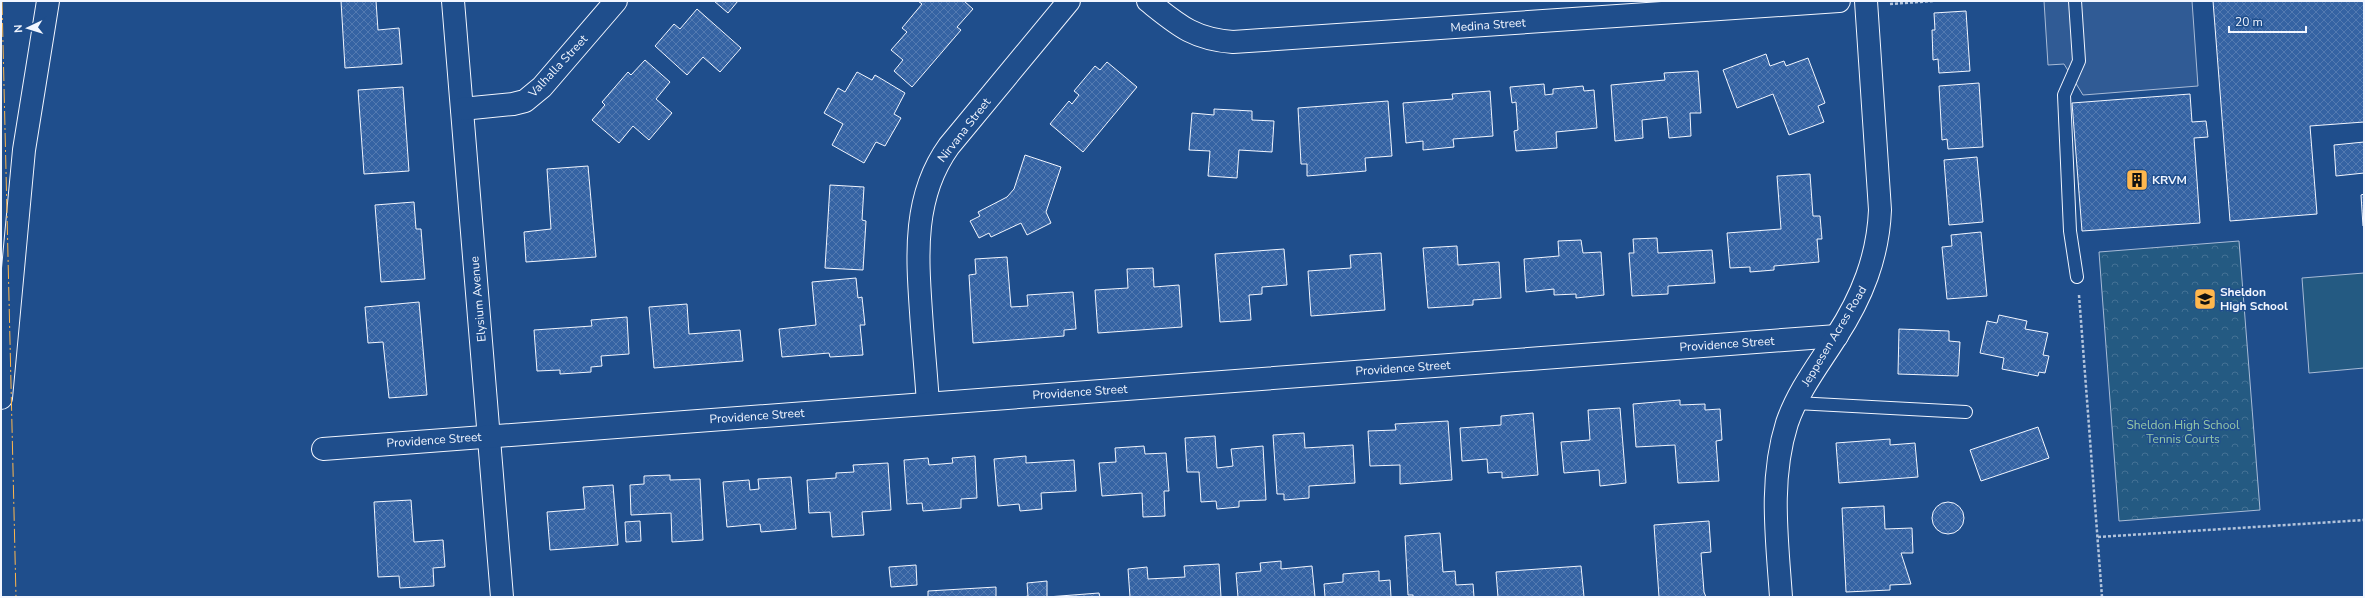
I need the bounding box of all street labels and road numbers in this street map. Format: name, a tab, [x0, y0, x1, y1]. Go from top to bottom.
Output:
street label: Medina Street	[1450, 14, 1527, 36]
street label: Valhalla Street	[524, 31, 592, 101]
street label: Nirvana Street	[934, 94, 995, 166]
street label: Elysium Avenue	[466, 255, 490, 343]
street label: Jeppesen Acres Road	[1797, 283, 1870, 390]
street label: Providence Street	[1679, 333, 1776, 355]
street label: Providence Street	[1355, 357, 1452, 379]
street label: Providence Street	[1032, 381, 1129, 403]
street label: Providence Street	[709, 405, 806, 427]
street label: Providence Street	[386, 429, 483, 451]

